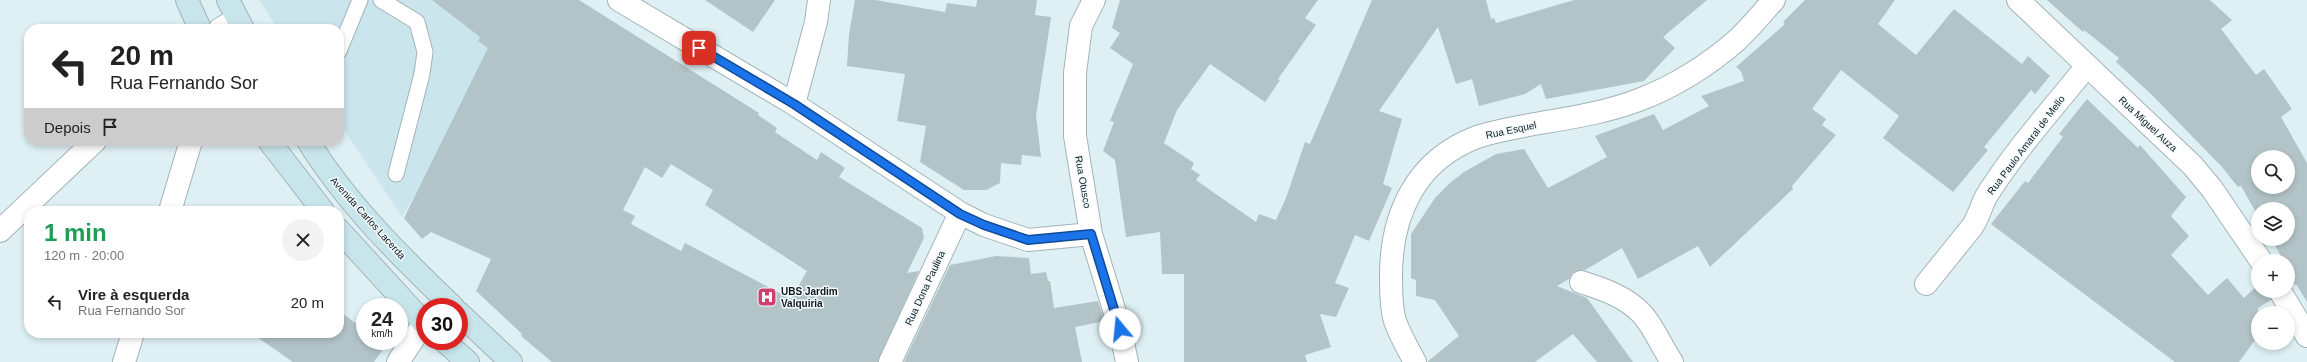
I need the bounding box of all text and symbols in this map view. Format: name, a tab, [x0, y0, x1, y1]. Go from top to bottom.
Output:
pin	[682, 31, 716, 65]
icon: arrive	[688, 37, 710, 59]
icon: left	[44, 40, 96, 92]
text: 20 m	[110, 40, 174, 71]
text: Rua Fernando Sor	[110, 73, 258, 93]
street label: Rua Paulo Amaral de Mello	[1985, 93, 2067, 197]
street label: Rua Miguel Auza	[2117, 94, 2180, 154]
icon: arrive	[99, 116, 121, 138]
text: Depois	[44, 119, 91, 136]
street label: Rua Esquel	[1485, 119, 1537, 141]
map controls	[2251, 150, 2295, 350]
button: search	[2251, 150, 2295, 194]
street label: Rua Otusco	[1073, 155, 1093, 209]
street label: Avenida Carlos Lacerda	[328, 175, 408, 262]
button: layers	[2251, 202, 2295, 246]
text: 1 min	[44, 219, 107, 246]
button: close	[282, 219, 324, 261]
text: 120 m · 20:00	[44, 248, 124, 263]
street label: Rua Dona Paulina	[903, 248, 947, 327]
button: +	[2251, 254, 2295, 298]
text: Vire à esquerda	[78, 286, 189, 303]
hospital icon: UBS Jardim Valquiria	[756, 286, 778, 308]
place label: UBS Jardim Valquiria	[781, 286, 838, 309]
icon: left	[44, 291, 66, 313]
text: 20 m	[291, 294, 324, 311]
speed limit sign: 30	[416, 298, 468, 350]
text: Rua Fernando Sor	[78, 303, 185, 318]
button: −	[2251, 306, 2295, 350]
text: 24	[371, 308, 393, 330]
position arrow	[1099, 308, 1141, 350]
text: km/h	[371, 328, 393, 339]

